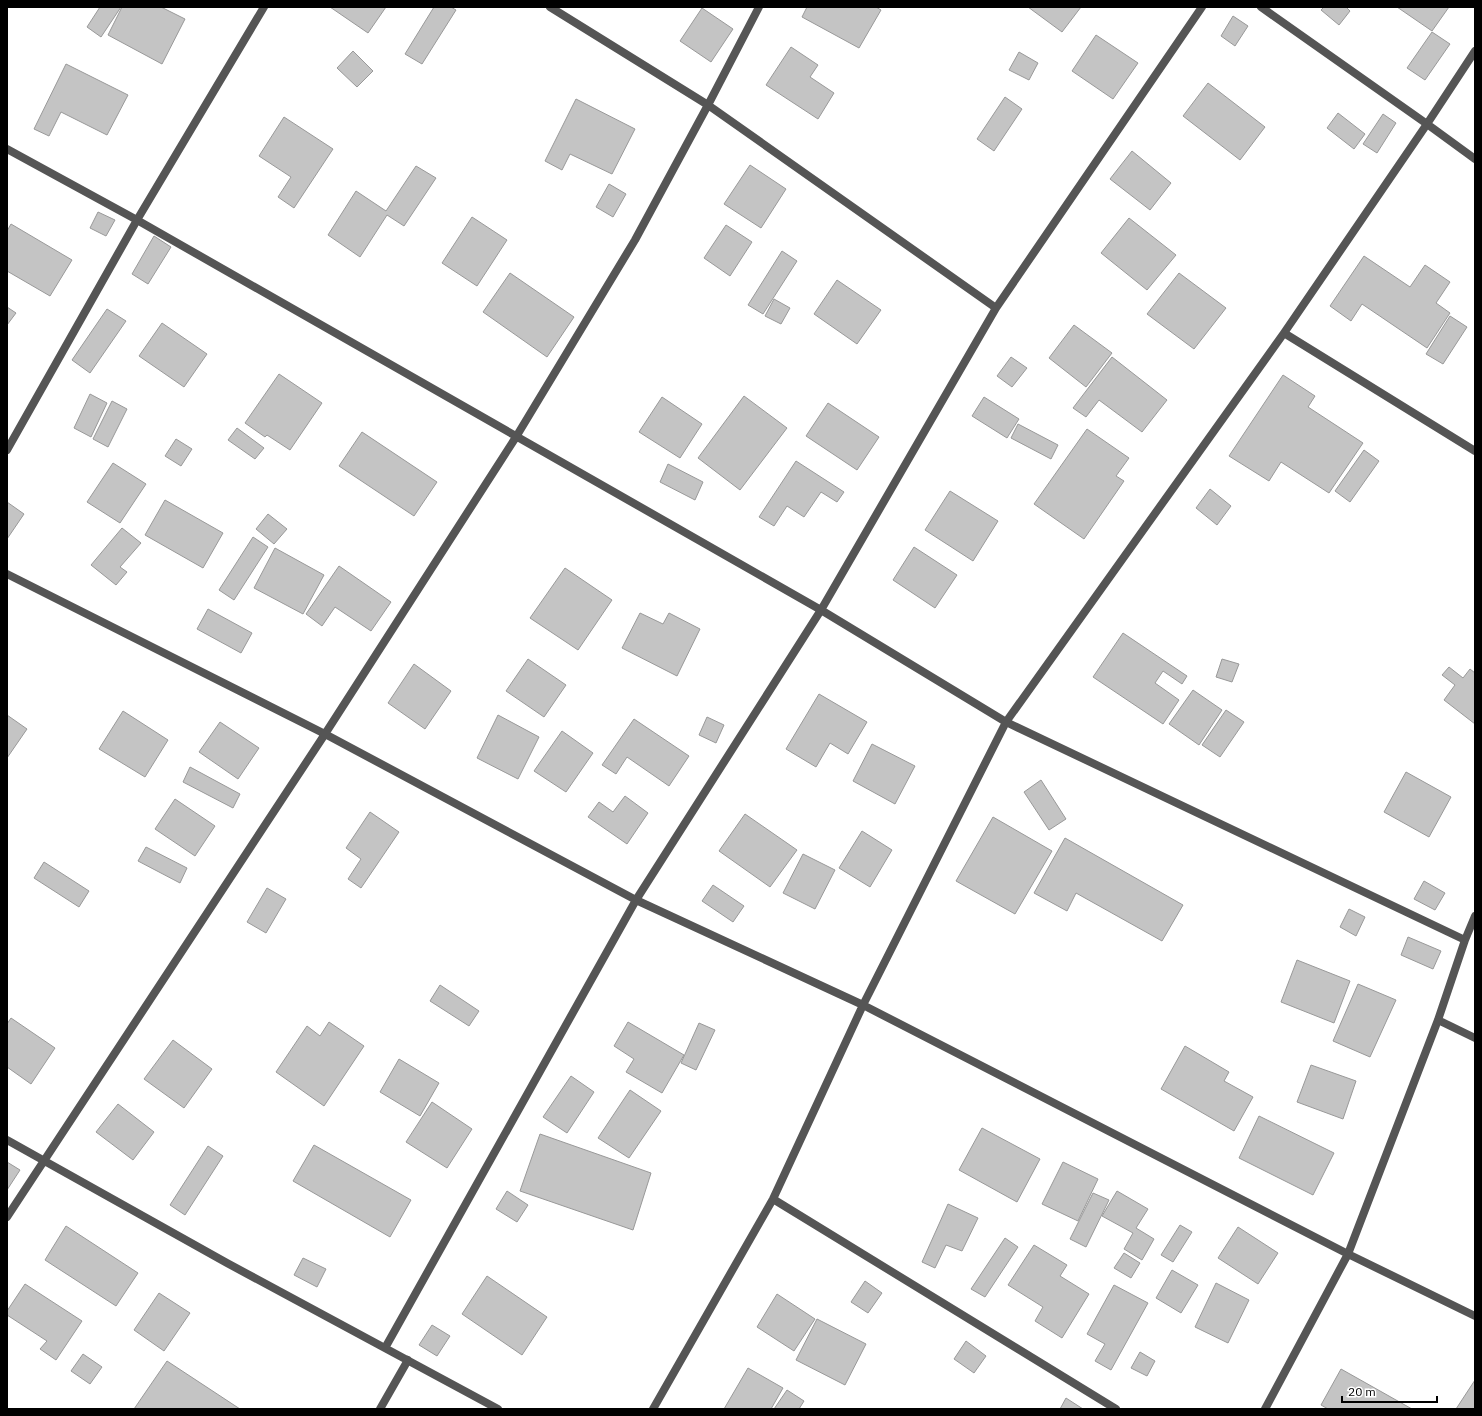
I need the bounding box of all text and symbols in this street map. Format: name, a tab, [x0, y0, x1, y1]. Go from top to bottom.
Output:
scale bar	[1342, 1378, 1437, 1404]
text: 20 m	[1348, 1384, 1376, 1399]

